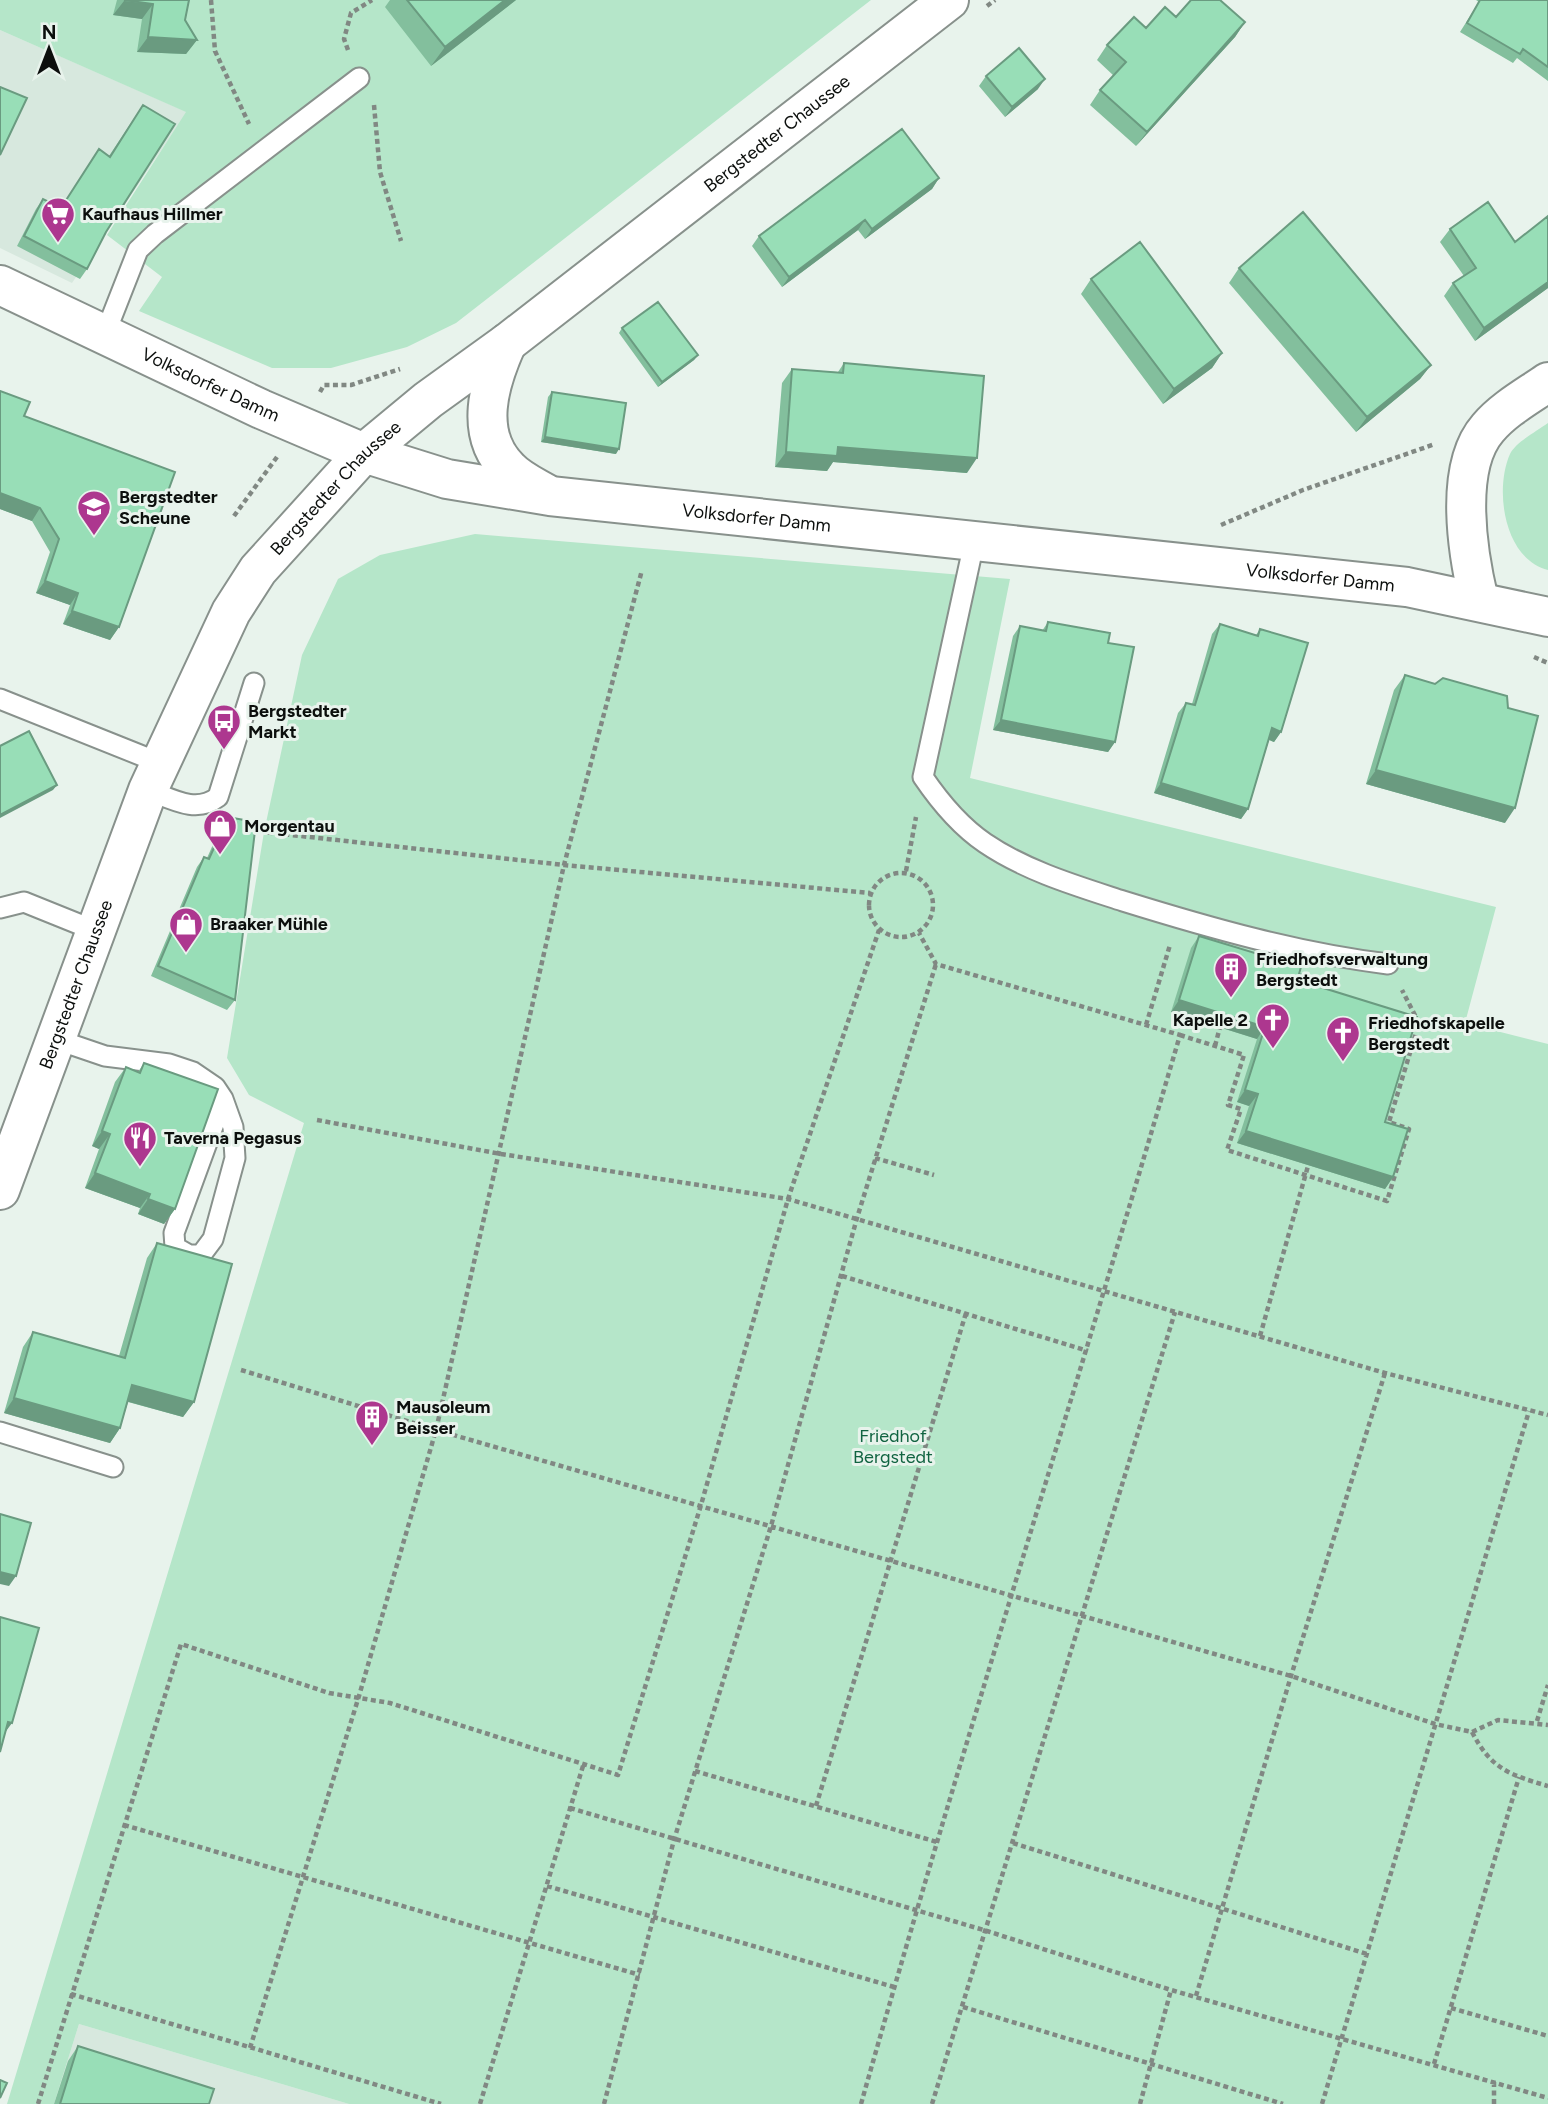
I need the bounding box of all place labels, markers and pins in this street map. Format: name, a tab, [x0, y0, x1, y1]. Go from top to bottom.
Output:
supermarket icon: Kaufhaus Hillmer	[39, 195, 77, 244]
place label: Kaufhaus Hillmer	[82, 203, 223, 225]
place label: Bergstedter Scheune	[119, 486, 218, 529]
school or university icon: Bergstedter Scheune	[75, 488, 113, 537]
place label: Bergstedter Markt	[248, 700, 347, 743]
bus stop icon: Bergstedter Markt	[205, 702, 243, 751]
shop icon: Morgentau	[201, 807, 239, 856]
place label: Morgentau	[244, 815, 335, 837]
shop icon: Braaker Mühle	[167, 905, 205, 954]
place label: Braaker Mühle	[210, 913, 328, 935]
place label: Friedhofsverwaltung Bergstedt	[1256, 948, 1428, 991]
building icon: Friedhofsverwaltung Bergstedt	[1212, 950, 1250, 999]
church icon: Kapelle 2	[1254, 1001, 1292, 1050]
place label: Kapelle 2	[1173, 1009, 1248, 1031]
place label: Friedhofskapelle Bergstedt	[1368, 1012, 1505, 1055]
church icon: Friedhofskapelle Bergstedt	[1324, 1014, 1362, 1063]
restaurant icon: Taverna Pegasus	[121, 1119, 159, 1168]
place label: Taverna Pegasus	[164, 1127, 302, 1149]
place label: Mausoleum Beisser	[396, 1396, 490, 1439]
building icon: Mausoleum Beisser	[353, 1398, 391, 1447]

